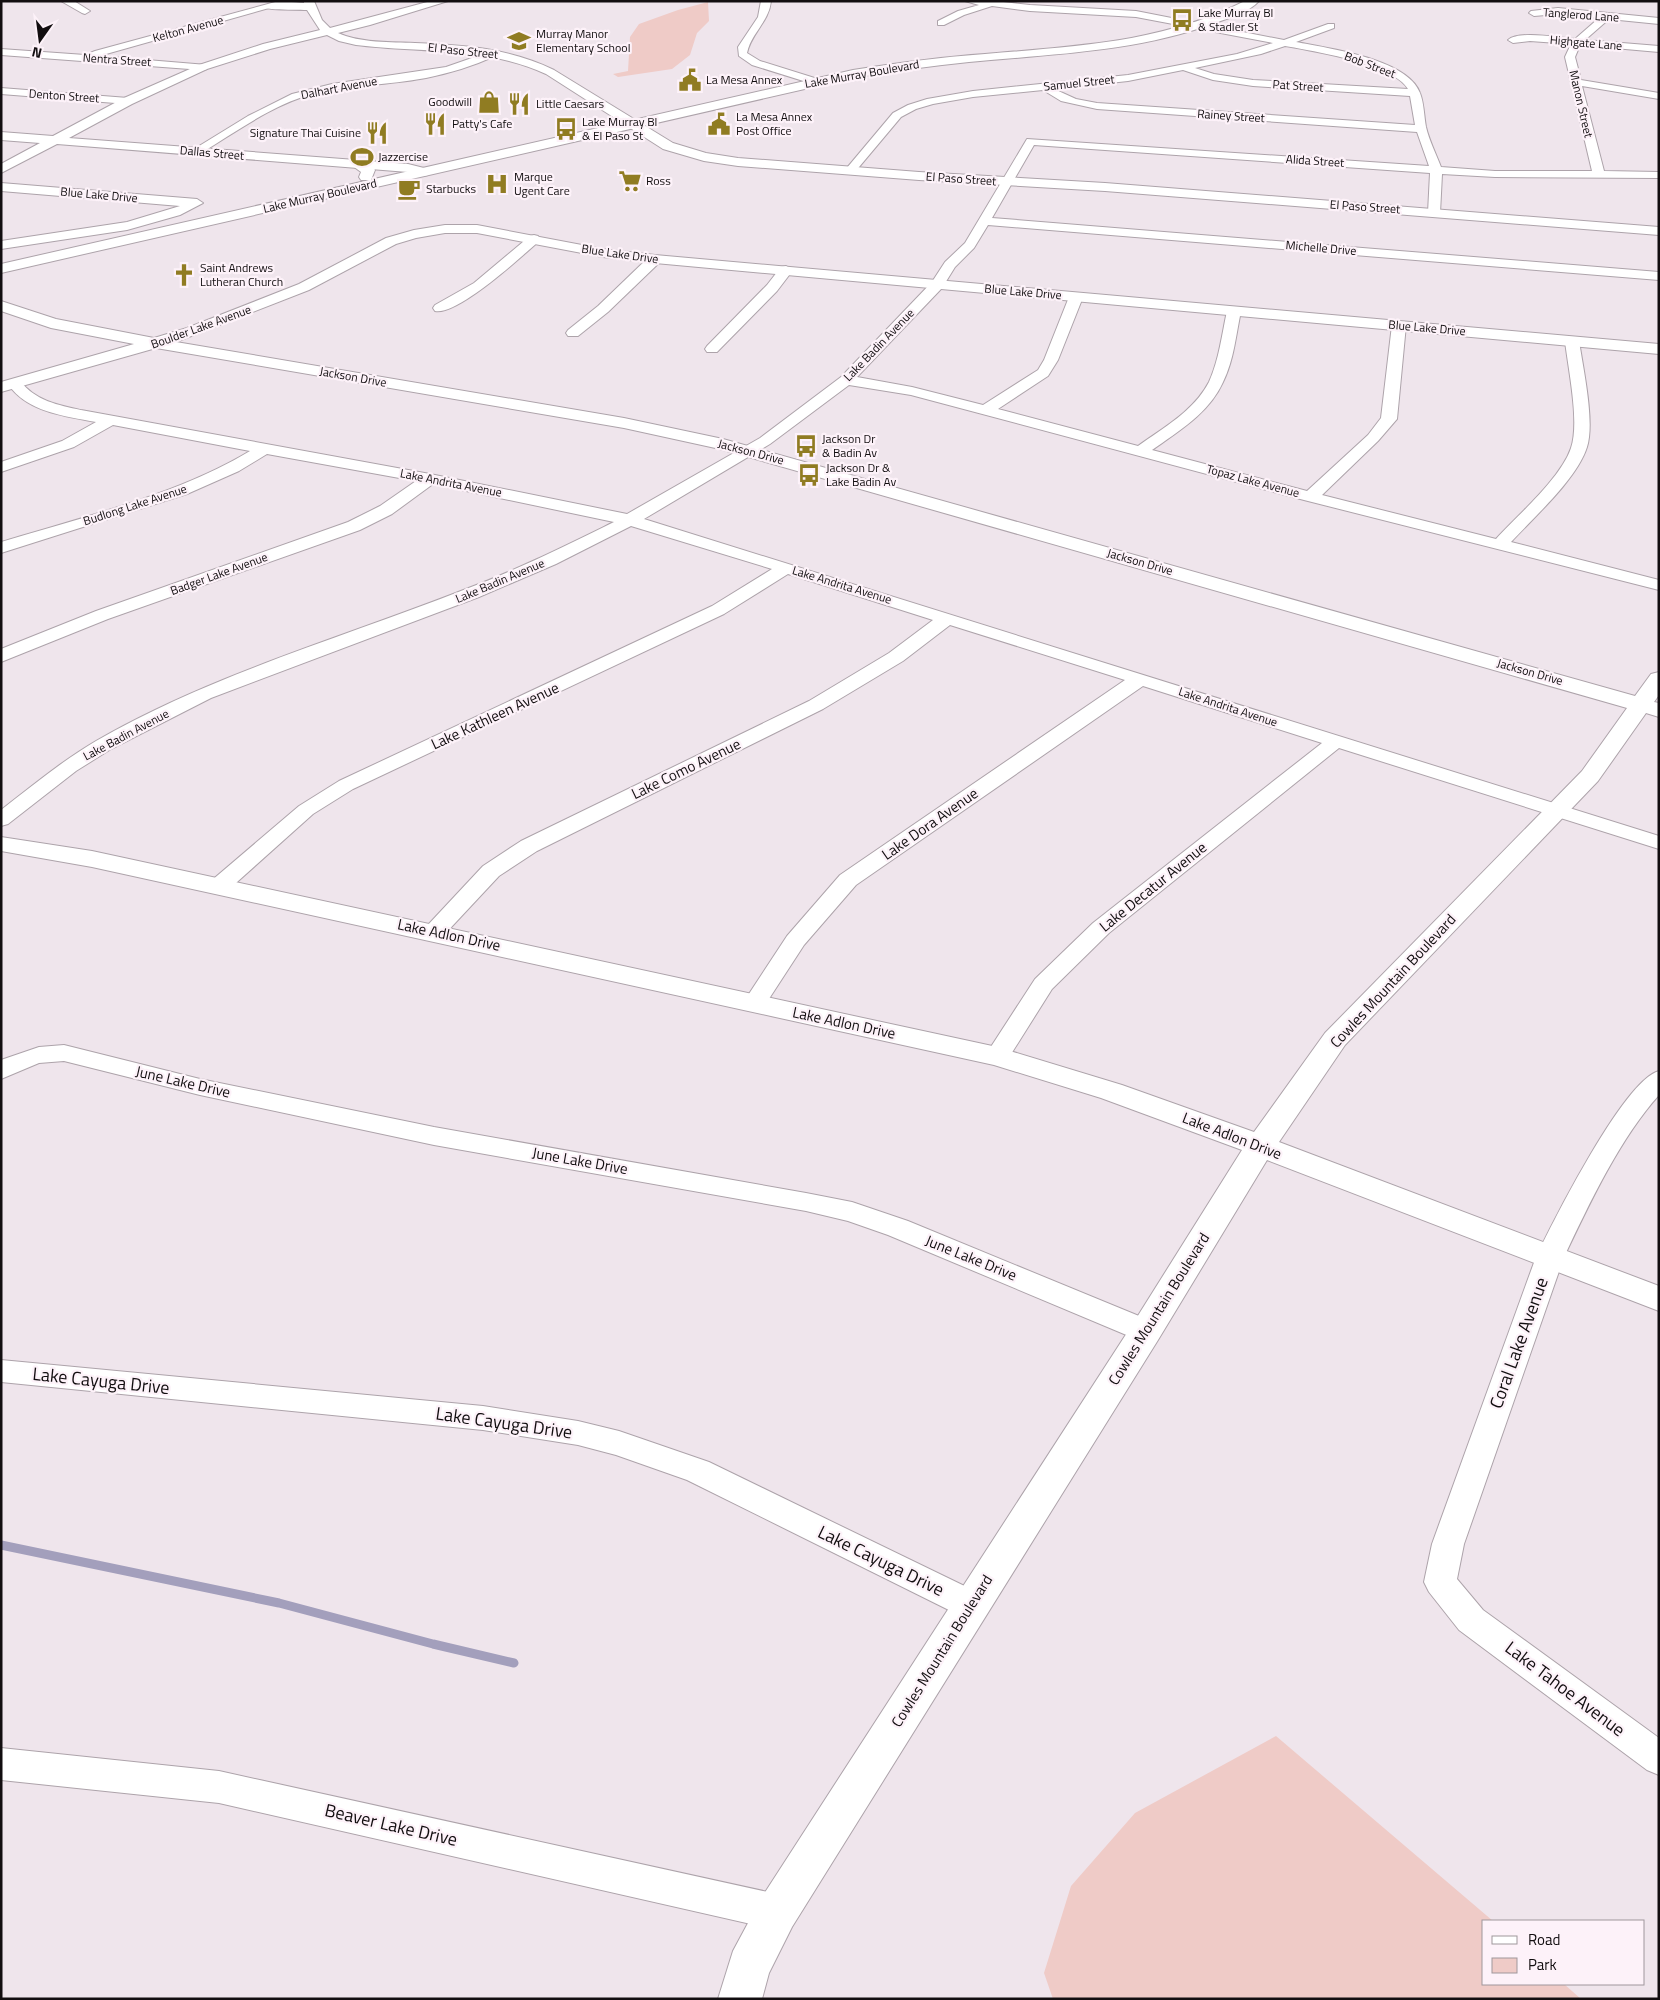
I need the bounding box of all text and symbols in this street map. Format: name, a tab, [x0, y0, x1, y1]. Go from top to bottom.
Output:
street label: Tanglerod Lane	[1542, 2, 1620, 27]
place label: Lake Murray Bl & Stadler St	[1198, 3, 1273, 36]
bus stop icon: Lake Murray Bl & Stadler St	[1169, 7, 1195, 33]
street label: Kelton Avenue	[150, 10, 225, 47]
north arrow	[15, 15, 65, 65]
place label: Murray Manor Elementary School	[536, 24, 630, 57]
school or university icon: Murray Manor Elementary School	[506, 28, 532, 54]
street label: Highgate Lane	[1549, 30, 1623, 55]
street label: El Paso Street	[427, 37, 500, 64]
text: N	[29, 42, 44, 64]
street label: Bob Street	[1342, 46, 1399, 83]
street label: Nentra Street	[82, 48, 153, 71]
street label: Lake Murray Boulevard	[803, 54, 921, 93]
public building icon: La Mesa Annex	[677, 67, 703, 93]
street label: Manon Street	[1564, 68, 1599, 140]
street label: Samuel Street	[1042, 69, 1116, 96]
place label: La Mesa Annex	[706, 70, 783, 89]
street label: Dalhart Avenue	[299, 71, 379, 104]
street label: Pat Street	[1272, 74, 1325, 97]
street label: Denton Street	[28, 84, 101, 108]
shop icon: Goodwill	[476, 89, 502, 115]
restaurant icon: Little Caesars	[506, 91, 532, 117]
place label: Goodwill	[428, 92, 472, 111]
place label: Little Caesars	[536, 94, 605, 113]
street label: Rainey Street	[1197, 104, 1266, 127]
place label: La Mesa Annex Post Office	[736, 107, 813, 140]
restaurant icon: Patty's Cafe	[422, 111, 448, 137]
public building icon: La Mesa Annex Post Office	[706, 111, 732, 137]
place label: Lake Murray Bl & El Paso St	[582, 112, 657, 145]
place label: Patty's Cafe	[452, 114, 512, 133]
bus stop icon: Lake Murray Bl & El Paso St	[553, 116, 579, 142]
restaurant icon: Signature Thai Cuisine	[364, 120, 390, 146]
place label: Signature Thai Cuisine	[250, 123, 361, 142]
street label: Dallas Street	[179, 140, 246, 165]
sports icon: Jazzercise	[349, 144, 375, 170]
place label: Jazzercise	[378, 147, 428, 166]
street label: Alida Street	[1285, 149, 1346, 172]
place label: Marque Ugent Care	[514, 167, 570, 200]
street label: El Paso Street	[925, 167, 998, 190]
supermarket icon: Ross	[617, 168, 643, 194]
hospital icon: Marque Ugent Care	[484, 171, 510, 197]
place label: Ross	[646, 171, 671, 190]
street label: Lake Murray Boulevard	[261, 173, 379, 218]
cafe icon: Starbucks	[396, 176, 422, 202]
place label: Starbucks	[426, 179, 476, 198]
street label: Blue Lake Drive	[60, 182, 138, 207]
street label: El Paso Street	[1329, 195, 1402, 218]
street label: Michelle Drive	[1285, 235, 1357, 260]
street label: Blue Lake Drive	[580, 239, 660, 268]
place label: Saint Andrews Lutheran Church	[200, 258, 283, 291]
church icon: Saint Andrews Lutheran Church	[171, 262, 197, 288]
street label: Blue Lake Drive	[984, 279, 1062, 304]
street label: Boulder Lake Avenue	[148, 300, 254, 354]
street label: Lake Badin Avenue	[839, 304, 918, 385]
street label: Blue Lake Drive	[1388, 315, 1466, 340]
street label: Jackson Drive	[318, 361, 388, 392]
place label: Jackson Dr & Badin Av	[822, 429, 877, 462]
bus stop icon: Jackson Dr & Badin Av	[793, 433, 819, 459]
street label: Jackson Drive	[716, 434, 786, 469]
place label: Jackson Dr & Lake Badin Av	[826, 458, 896, 491]
street label: Topaz Lake Avenue	[1205, 459, 1302, 502]
bus stop icon: Jackson Dr & Lake Badin Av	[796, 462, 822, 488]
street label: Lake Andrita Avenue	[399, 463, 504, 502]
street label: Budlong Lake Avenue	[81, 479, 189, 530]
street label: Jackson Drive	[1105, 543, 1175, 580]
street label: Badger Lake Avenue	[167, 547, 270, 600]
street label: Lake Badin Avenue	[452, 553, 547, 608]
street label: Lake Andrita Avenue	[790, 560, 894, 609]
street label: Jackson Drive	[1495, 653, 1565, 690]
street label: Lake Kathleen Avenue	[427, 676, 563, 755]
street label: Lake Andrita Avenue	[1176, 682, 1280, 732]
street label: Lake Badin Avenue	[79, 704, 172, 765]
street label: Lake Como Avenue	[627, 732, 744, 805]
street label: Lake Dora Avenue	[877, 782, 983, 865]
street label: Lake Decatur Avenue	[1094, 836, 1211, 937]
street label: Cowles Mountain Boulevard	[1324, 908, 1461, 1053]
street label: Lake Adlon Drive	[395, 912, 503, 957]
street label: Lake Adlon Drive	[790, 1000, 898, 1045]
street label: June Lake Drive	[133, 1059, 233, 1104]
street label: Lake Adlon Drive	[1179, 1106, 1285, 1165]
street label: June Lake Drive	[531, 1141, 630, 1180]
street label: Cowles Mountain Boulevard	[1102, 1228, 1215, 1389]
street label: June Lake Drive	[922, 1229, 1020, 1286]
street label: Coral Lake Avenue	[1482, 1273, 1555, 1412]
street label: Lake Cayuga Drive	[31, 1360, 171, 1401]
street label: Lake Cayuga Drive	[434, 1400, 574, 1445]
street label: Lake Cayuga Drive	[813, 1518, 949, 1603]
street label: Cowles Mountain Boulevard	[885, 1570, 998, 1731]
street label: Lake Tahoe Avenue	[1499, 1634, 1631, 1743]
street label: Beaver Lake Drive	[322, 1796, 460, 1853]
legend	[1482, 1920, 1645, 1985]
text: Road	[1528, 1928, 1560, 1951]
text: Park	[1528, 1953, 1557, 1976]

